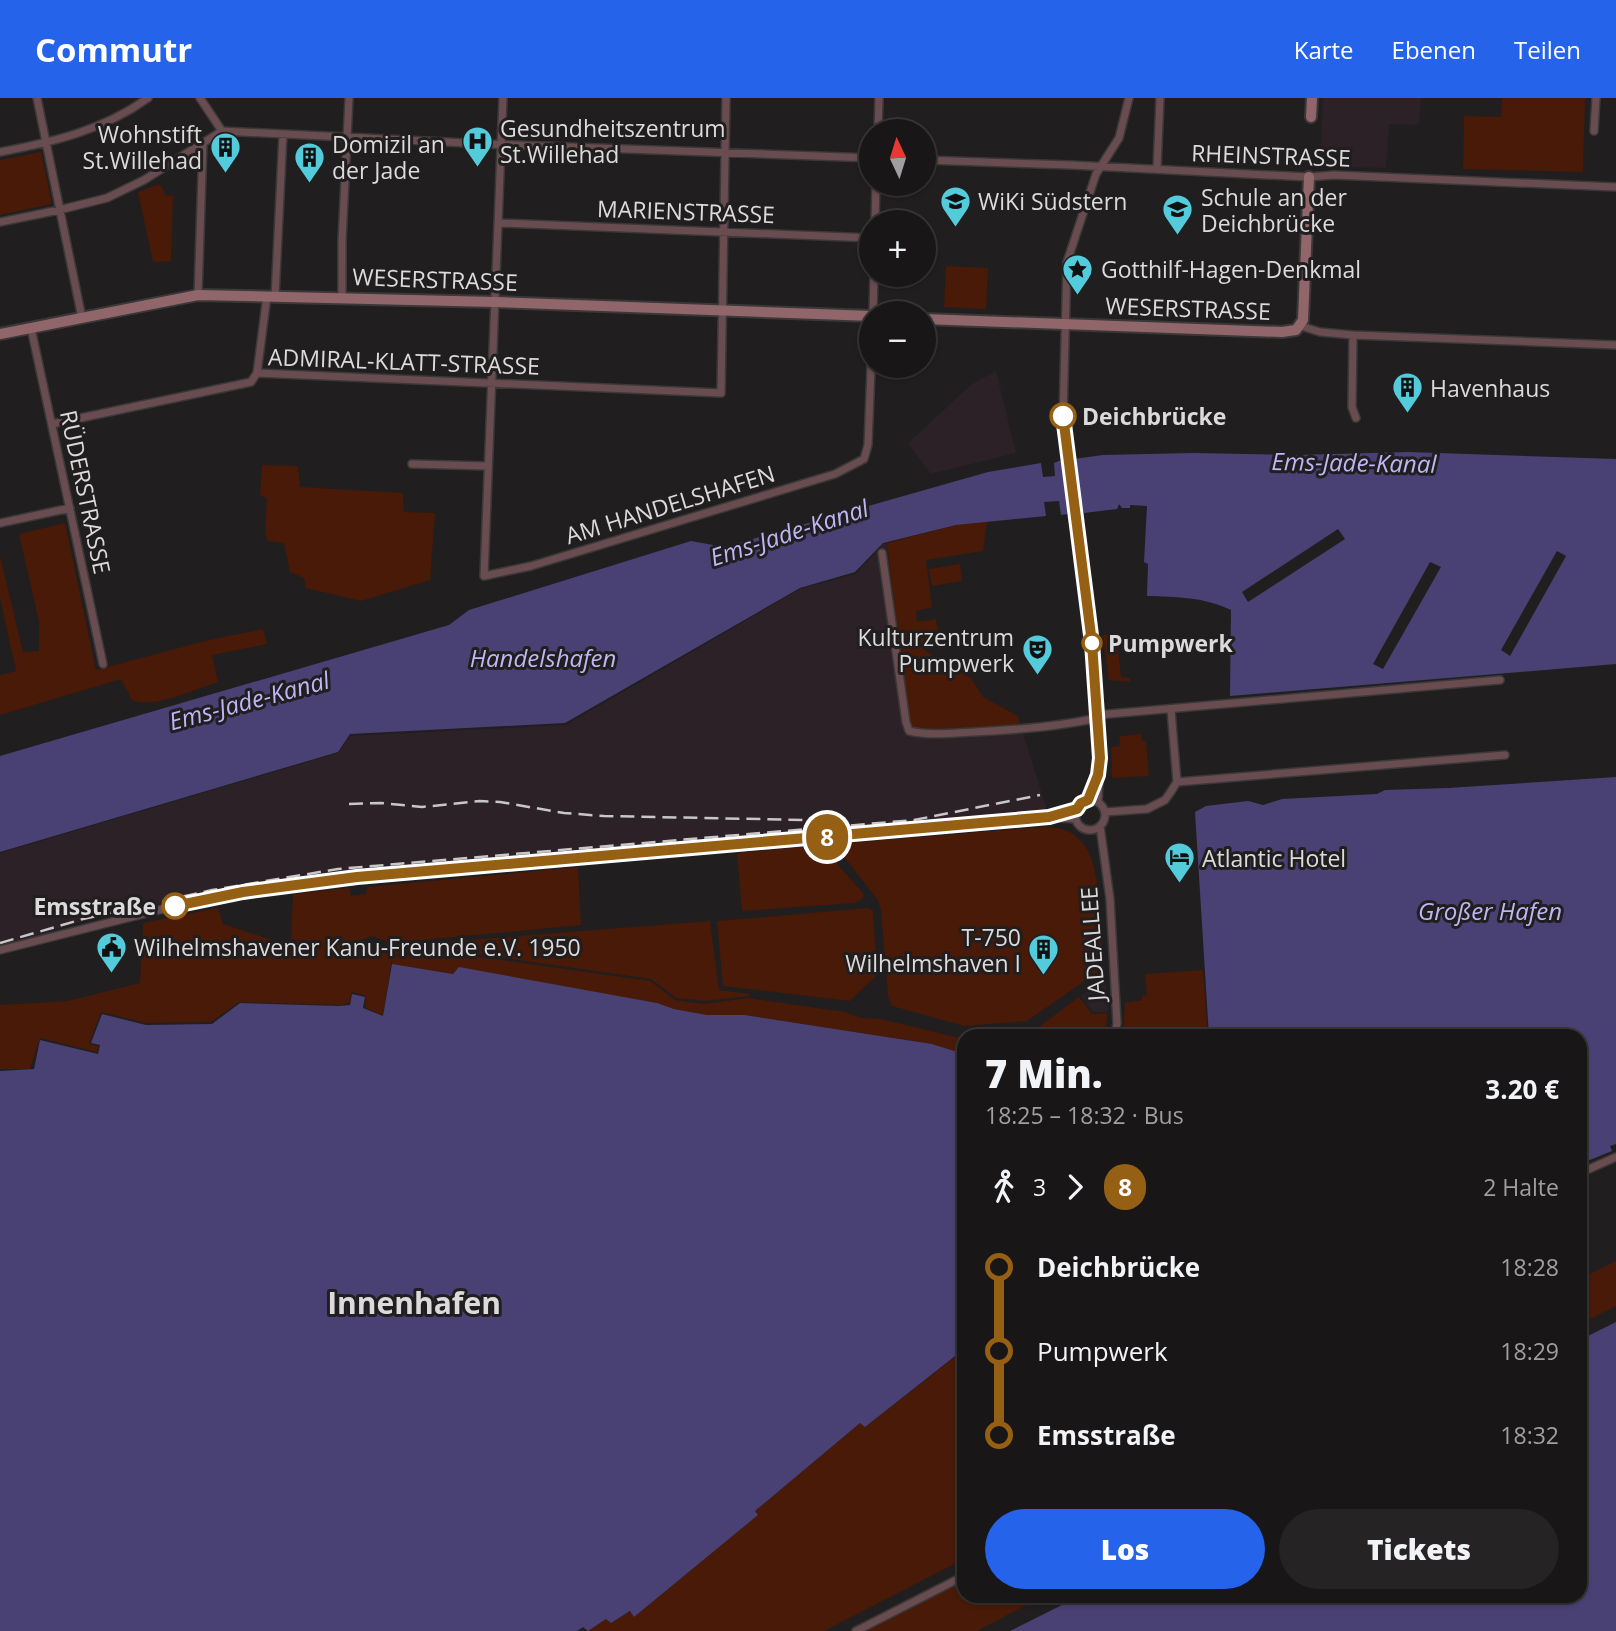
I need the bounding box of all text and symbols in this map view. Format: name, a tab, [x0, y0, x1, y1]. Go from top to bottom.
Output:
text: Commutr	[35, 27, 192, 72]
text: Karte	[1294, 33, 1354, 66]
text: Ebenen	[1392, 33, 1476, 66]
text: Teilen	[1514, 33, 1581, 66]
place label: Gesundheitszentrum St.Willehad	[500, 112, 726, 170]
place label: Wohnstift St.Willehad	[83, 118, 202, 176]
north arrow	[859, 119, 936, 196]
map controls	[859, 119, 936, 378]
hospital icon: Gesundheitszentrum St.Willehad	[460, 124, 494, 168]
place label: Domizil an der Jade	[332, 128, 445, 186]
building icon: Wohnstift St.Willehad	[208, 130, 242, 174]
street label: RHEINSTRASSE	[1191, 136, 1351, 174]
building icon: Domizil an der Jade	[292, 140, 326, 184]
place label: Schule an der Deichbrücke	[1201, 181, 1347, 239]
school or university icon: WiKi Südstern	[938, 184, 972, 228]
place label: WiKi Südstern	[978, 185, 1127, 217]
street label: MARIENSTRASSE	[597, 192, 775, 230]
school or university icon: Schule an der Deichbrücke	[1161, 193, 1195, 237]
button: +	[859, 210, 936, 287]
place icon: Gotthilf-Hagen-Denkmal	[1061, 252, 1095, 296]
place label: Gotthilf-Hagen-Denkmal	[1101, 253, 1361, 285]
street label: WESERSTRASSE	[352, 260, 518, 298]
street label: WESERSTRASSE	[1105, 289, 1271, 327]
button: −	[859, 301, 936, 378]
street label: ADMIRAL-KLATT-STRASSE	[268, 340, 540, 382]
building icon: Havenhaus	[1390, 371, 1424, 415]
place label: Havenhaus	[1430, 372, 1550, 404]
place label: Deichbrücke	[1082, 400, 1226, 432]
marker: Deichbrücke	[1050, 403, 1076, 429]
street label: RÜDERSTRASSE	[53, 407, 119, 577]
water label: Ems-Jade-Kanal	[1271, 444, 1438, 480]
street label: AM HANDELSHAFEN	[561, 457, 779, 551]
water label: Ems-Jade-Kanal	[705, 491, 873, 573]
place label: Kulturzentrum Pumpwerk	[858, 621, 1014, 679]
place label: Pumpwerk	[1108, 627, 1233, 659]
theatre icon: Kulturzentrum Pumpwerk	[1020, 633, 1054, 677]
marker: Pumpwerk	[1082, 633, 1102, 653]
water label: Handelshafen	[470, 641, 616, 674]
water label: Ems-Jade-Kanal	[165, 662, 334, 737]
line badge: 8	[804, 814, 850, 860]
text: 8	[820, 820, 834, 853]
hotel icon: Atlantic Hotel	[1162, 841, 1196, 885]
place label: Atlantic Hotel	[1202, 842, 1346, 874]
street label: JADEALLEE	[1072, 886, 1112, 1004]
place label: Emsstraße	[33, 890, 156, 922]
marker: Emsstraße	[162, 893, 188, 919]
water label: Großer Hafen	[1418, 894, 1562, 927]
place label: T-750 Wilhelmshaven I	[845, 921, 1021, 979]
public building icon: Wilhelmshavener Kanu-Freunde e.V. 1950	[94, 930, 128, 974]
place label: Wilhelmshavener Kanu-Freunde e.V. 1950	[134, 931, 581, 963]
building icon: T-750 Wilhelmshaven I	[1027, 933, 1061, 977]
text: 7 Min.	[985, 1047, 1103, 1099]
text: 3.20 €	[1485, 1071, 1559, 1107]
text: 18:25 – 18:32 · Bus	[985, 1099, 1184, 1131]
icon: walk	[985, 1168, 1023, 1206]
icon: forward	[1056, 1168, 1094, 1206]
text: 8	[1118, 1170, 1132, 1203]
text: 3	[1033, 1171, 1046, 1203]
text: 2 Halte	[1483, 1171, 1559, 1203]
text: Deichbrücke	[1037, 1249, 1200, 1285]
text: 18:28	[1500, 1251, 1559, 1283]
district label: Innenhafen	[327, 1282, 501, 1323]
text: Pumpwerk	[1037, 1333, 1168, 1369]
text: 18:29	[1500, 1335, 1559, 1367]
text: Emsstraße	[1037, 1417, 1176, 1453]
text: 18:32	[1500, 1419, 1559, 1451]
button: Los	[985, 1509, 1265, 1589]
button: Tickets	[1279, 1509, 1559, 1589]

